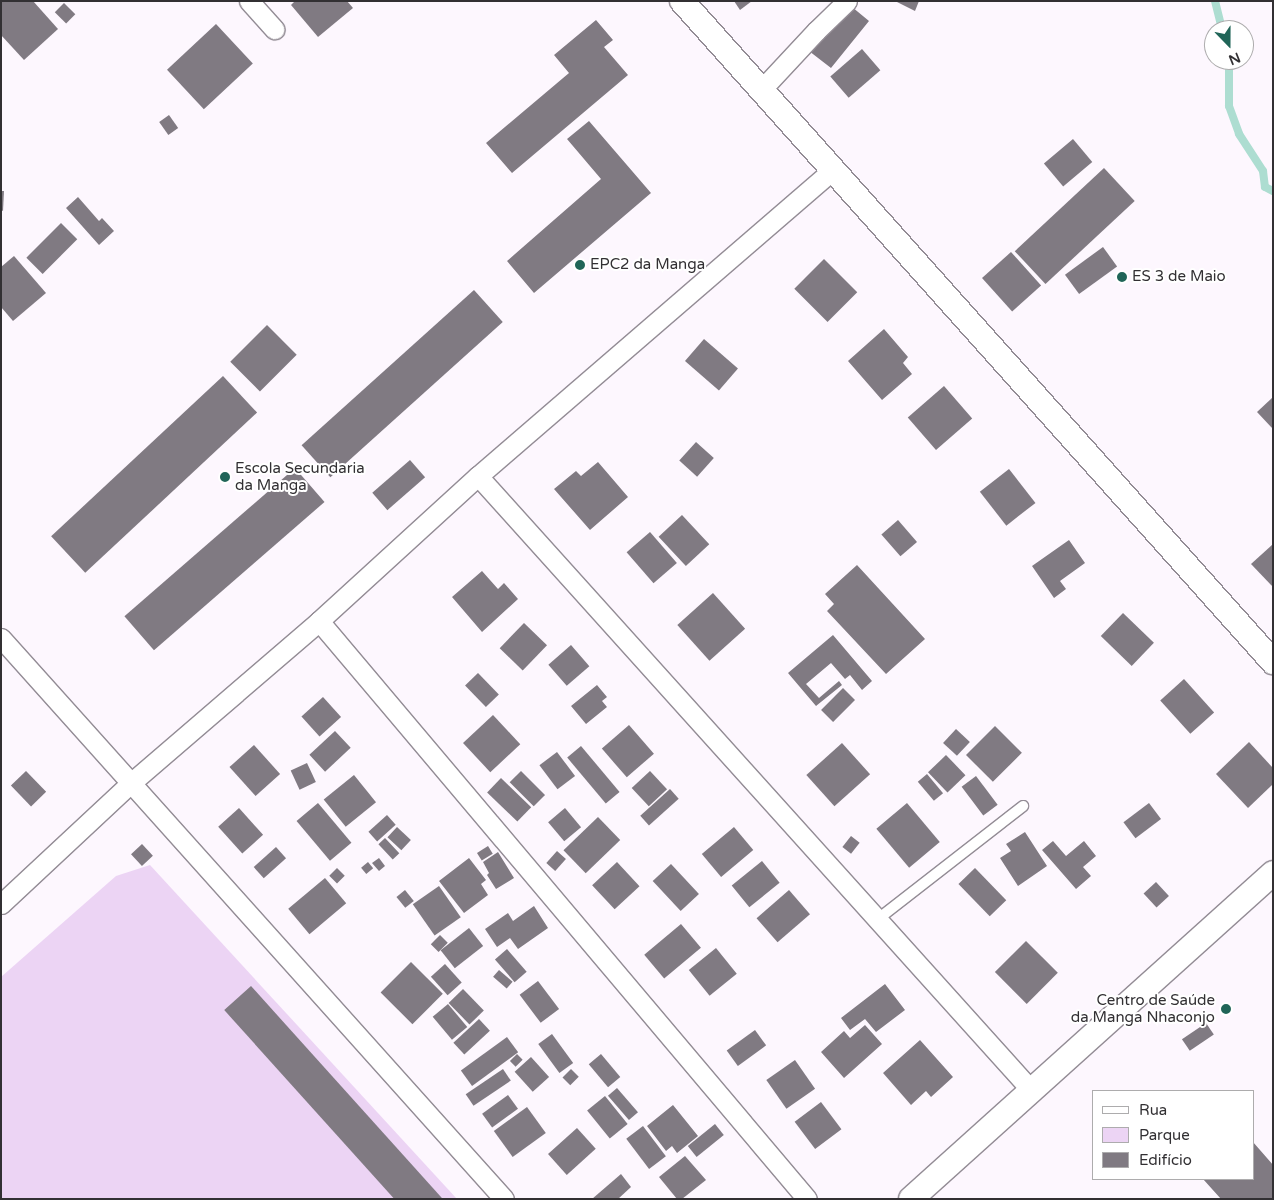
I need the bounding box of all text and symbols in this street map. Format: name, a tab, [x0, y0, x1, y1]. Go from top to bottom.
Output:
north arrow	[1204, 20, 1254, 70]
text: N	[1226, 48, 1243, 68]
place label: EPC2 da Manga	[590, 256, 705, 274]
marker: EPC2 da Manga	[574, 259, 586, 271]
place label: ES 3 de Maio	[1132, 268, 1226, 286]
marker: ES 3 de Maio	[1116, 271, 1128, 283]
place label: Escola Secundaria da Manga	[235, 459, 365, 494]
marker: Escola Secundaria da Manga	[219, 471, 231, 483]
place label: Centro de Saúde da Manga Nhaconjo	[1071, 991, 1215, 1026]
marker: Centro de Saúde da Manga Nhaconjo	[1219, 1002, 1233, 1016]
legend	[1092, 1090, 1254, 1180]
text: Rua	[1139, 1101, 1167, 1119]
text: Parque	[1139, 1126, 1190, 1144]
text: Edifício	[1139, 1151, 1192, 1169]

